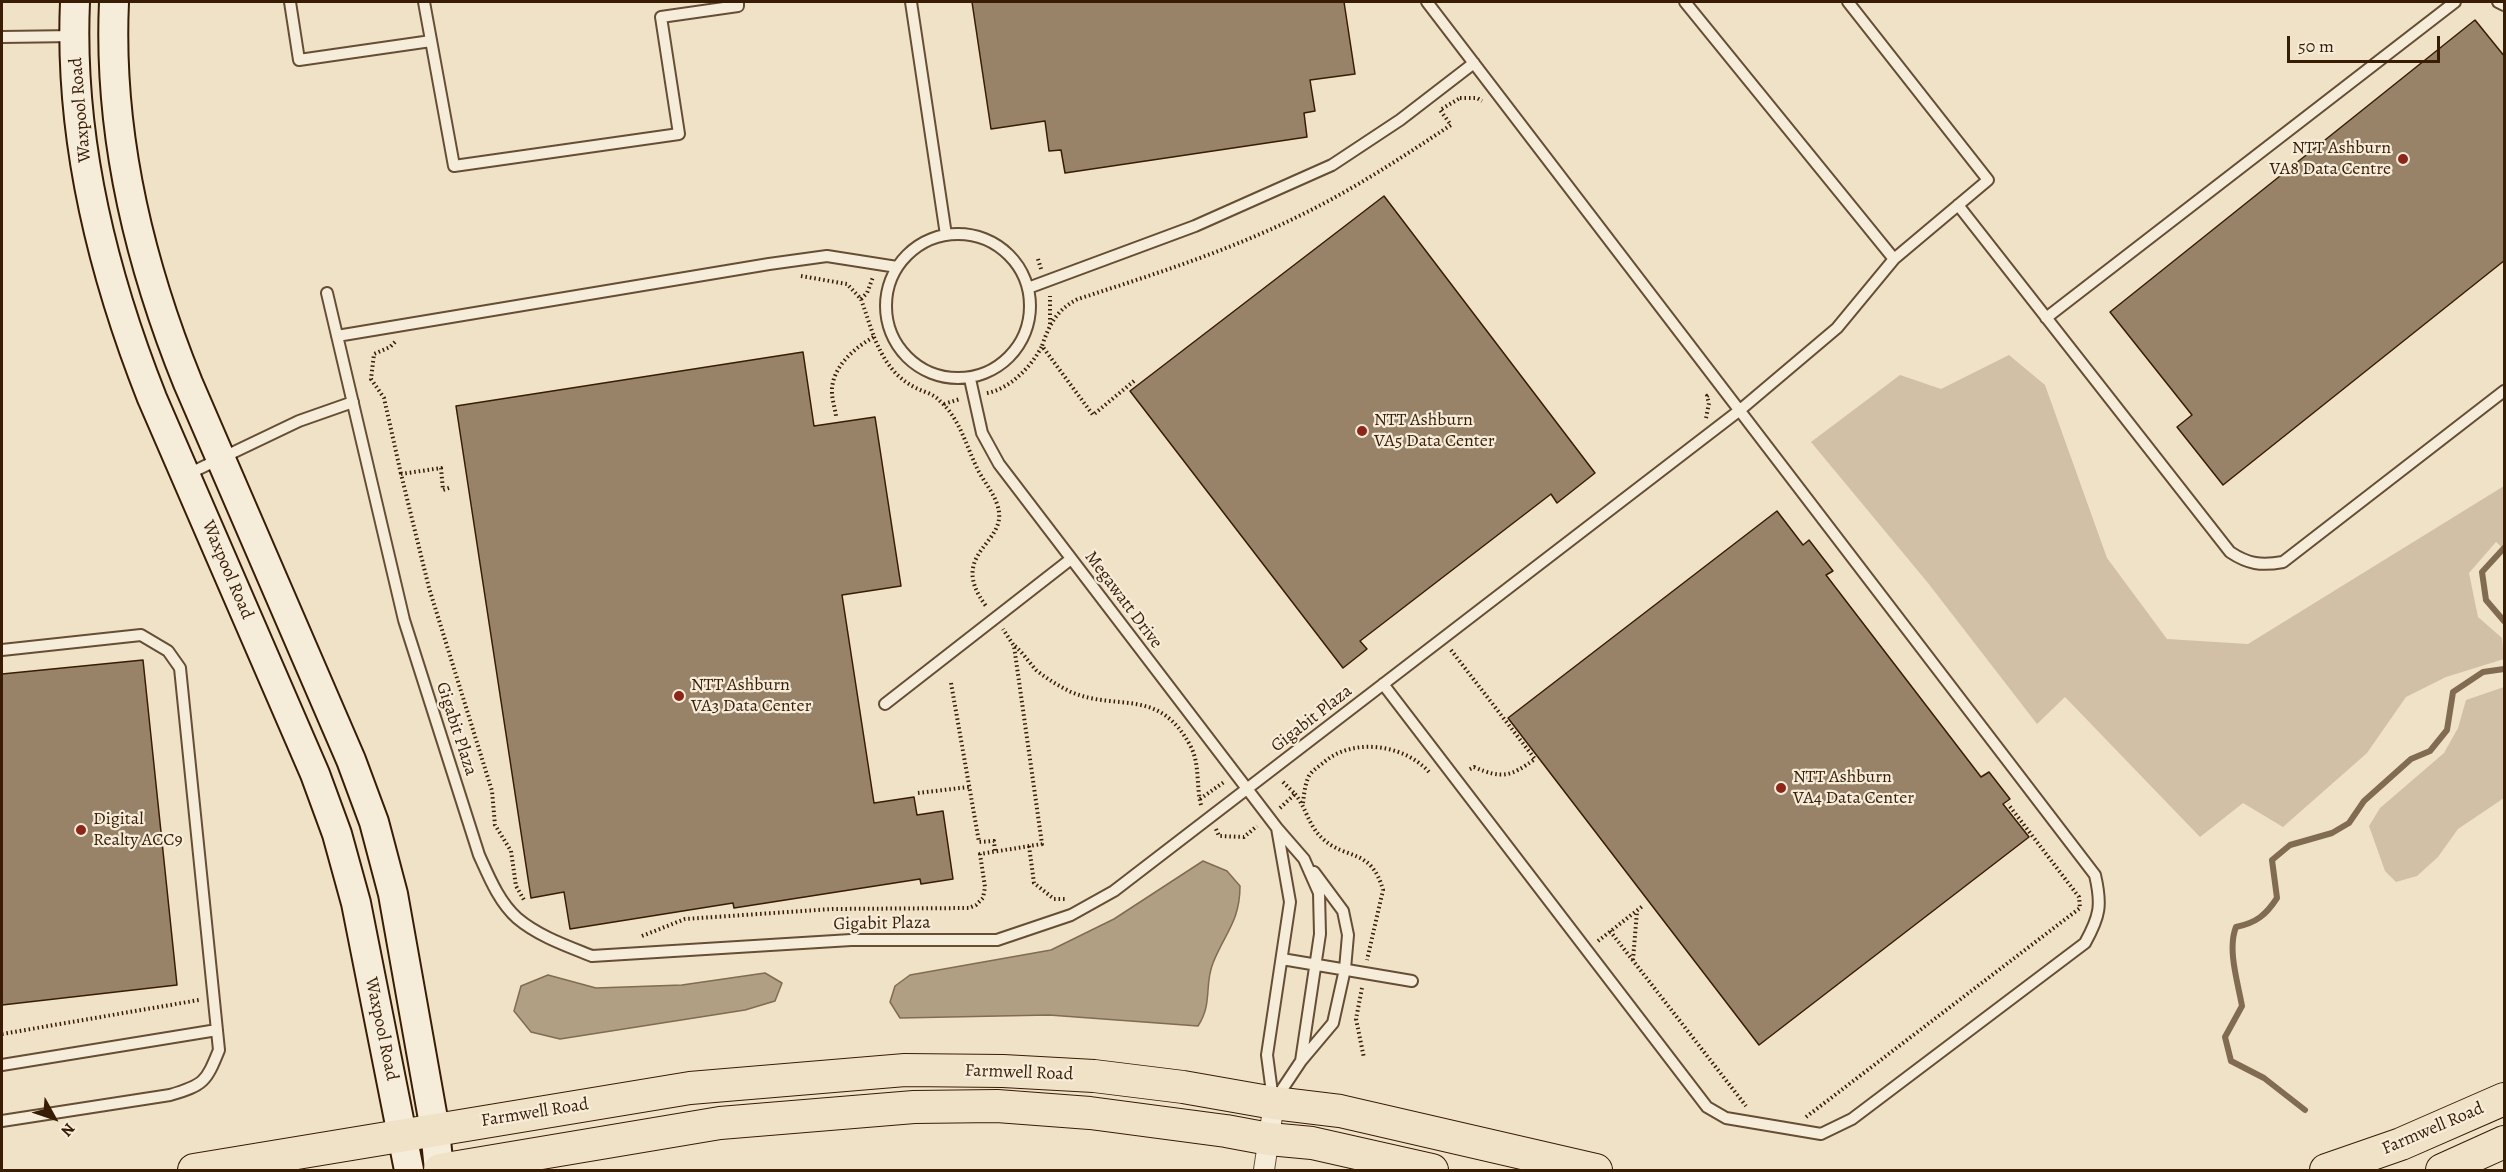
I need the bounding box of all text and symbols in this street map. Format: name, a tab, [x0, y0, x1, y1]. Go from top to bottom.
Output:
scale bar	[2290, 24, 2443, 62]
text: 50 m	[2298, 34, 2334, 58]
street label: Waxpool Road	[66, 57, 96, 163]
place label: NTT Ashburn VA8 Data Centre	[2269, 138, 2391, 180]
marker: NTT Ashburn VA8 Data Centre	[2396, 152, 2410, 166]
place label: NTT Ashburn VA5 Data Center	[1374, 410, 1495, 452]
marker: NTT Ashburn VA5 Data Center	[1355, 424, 1369, 438]
street label: Waxpool Road	[197, 517, 257, 623]
street label: Megawatt Drive	[1079, 547, 1167, 653]
place label: NTT Ashburn VA3 Data Center	[691, 675, 811, 718]
street label: Gigabit Plaza	[431, 680, 481, 778]
street label: Gigabit Plaza	[1267, 681, 1357, 757]
marker: NTT Ashburn VA3 Data Center	[672, 689, 686, 703]
place label: NTT Ashburn VA4 Data Center	[1793, 767, 1914, 810]
marker: NTT Ashburn VA4 Data Center	[1774, 781, 1788, 795]
place label: Digital Realty ACC9	[93, 809, 183, 852]
marker: Digital Realty ACC9	[74, 823, 88, 837]
street label: Gigabit Plaza	[833, 912, 931, 936]
street label: Waxpool Road	[360, 975, 402, 1083]
street label: Farmwell Road	[964, 1060, 1074, 1086]
north arrow	[24, 1088, 84, 1148]
street label: Farmwell Road	[480, 1094, 590, 1132]
street label: Farmwell Road	[2379, 1098, 2487, 1160]
text: N	[56, 1118, 80, 1141]

